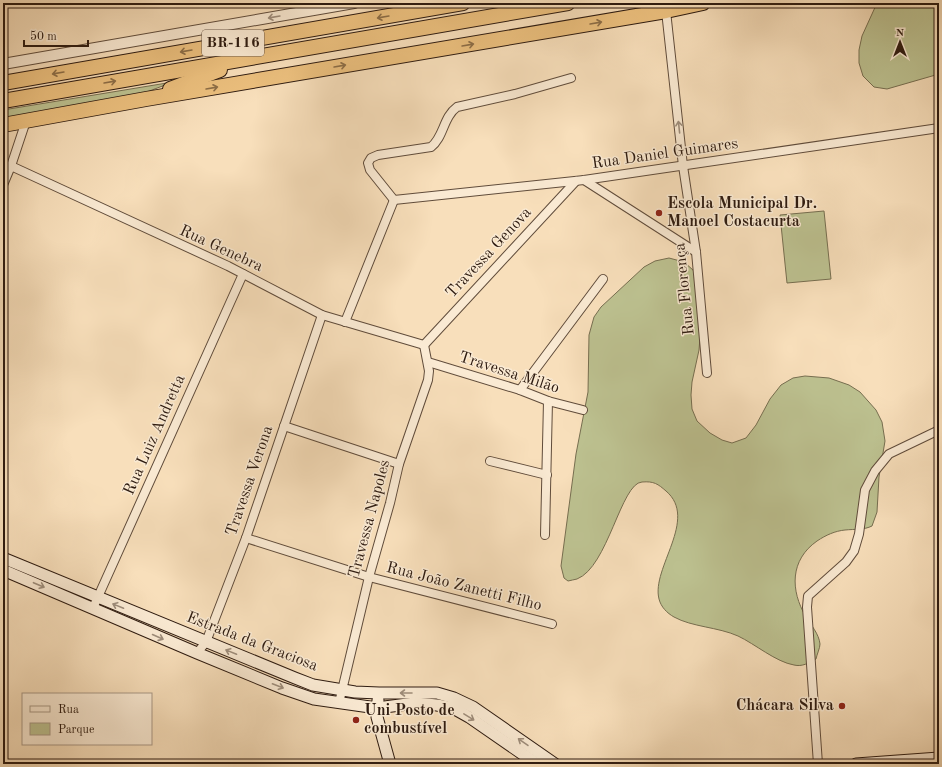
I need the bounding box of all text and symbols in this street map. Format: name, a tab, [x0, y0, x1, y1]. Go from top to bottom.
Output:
one-way arrow	[268, 13, 281, 21]
one-way arrow	[377, 13, 390, 21]
one-way arrow	[589, 19, 602, 27]
scale bar	[24, 22, 88, 48]
north arrow	[880, 22, 920, 62]
text: N	[896, 28, 905, 39]
text: 50 m	[30, 30, 57, 43]
road number: BR-116	[202, 30, 264, 56]
one-way arrow	[461, 41, 474, 49]
one-way arrow	[180, 47, 193, 55]
one-way arrow	[333, 62, 346, 70]
one-way arrow	[52, 70, 65, 78]
one-way arrow	[104, 78, 117, 86]
one-way arrow	[205, 84, 218, 92]
one-way arrow	[675, 121, 683, 134]
street label: Rua Daniel Guimares	[591, 136, 739, 172]
place label: Escola Municipal Dr. Manoel Costacurta	[667, 196, 817, 230]
street label: Travessa Genova	[443, 205, 535, 301]
marker: Escola Municipal Dr. Manoel Costacurta	[654, 208, 664, 218]
street label: Rua Genebra	[177, 223, 265, 275]
street label: Rua Florença	[672, 242, 698, 336]
street label: Travessa Milão	[457, 349, 561, 397]
street label: Rua Luiz Andretta	[121, 372, 189, 498]
street label: Travessa Verona	[224, 423, 276, 538]
street label: Travessa Napoles	[347, 458, 394, 580]
street label: Rua João Zanetti Filho	[385, 560, 543, 614]
one-way arrow	[33, 582, 45, 590]
one-way arrow	[112, 601, 124, 609]
street label: Estrada da Graciosa	[184, 610, 320, 675]
one-way arrow	[152, 633, 164, 641]
one-way arrow	[226, 648, 238, 655]
one-way arrow	[272, 683, 284, 691]
one-way arrow	[400, 689, 413, 697]
legend	[22, 693, 152, 745]
place label: Chácara Silva	[736, 698, 834, 714]
marker: Chácara Silva	[837, 701, 847, 711]
place label: Uni Posto de combustível	[364, 703, 455, 737]
text: Rua	[58, 704, 79, 716]
one-way arrow	[463, 713, 474, 721]
marker: Uni Posto de combustível	[351, 715, 361, 725]
text: Parque	[58, 724, 95, 736]
one-way arrow	[517, 738, 528, 746]

